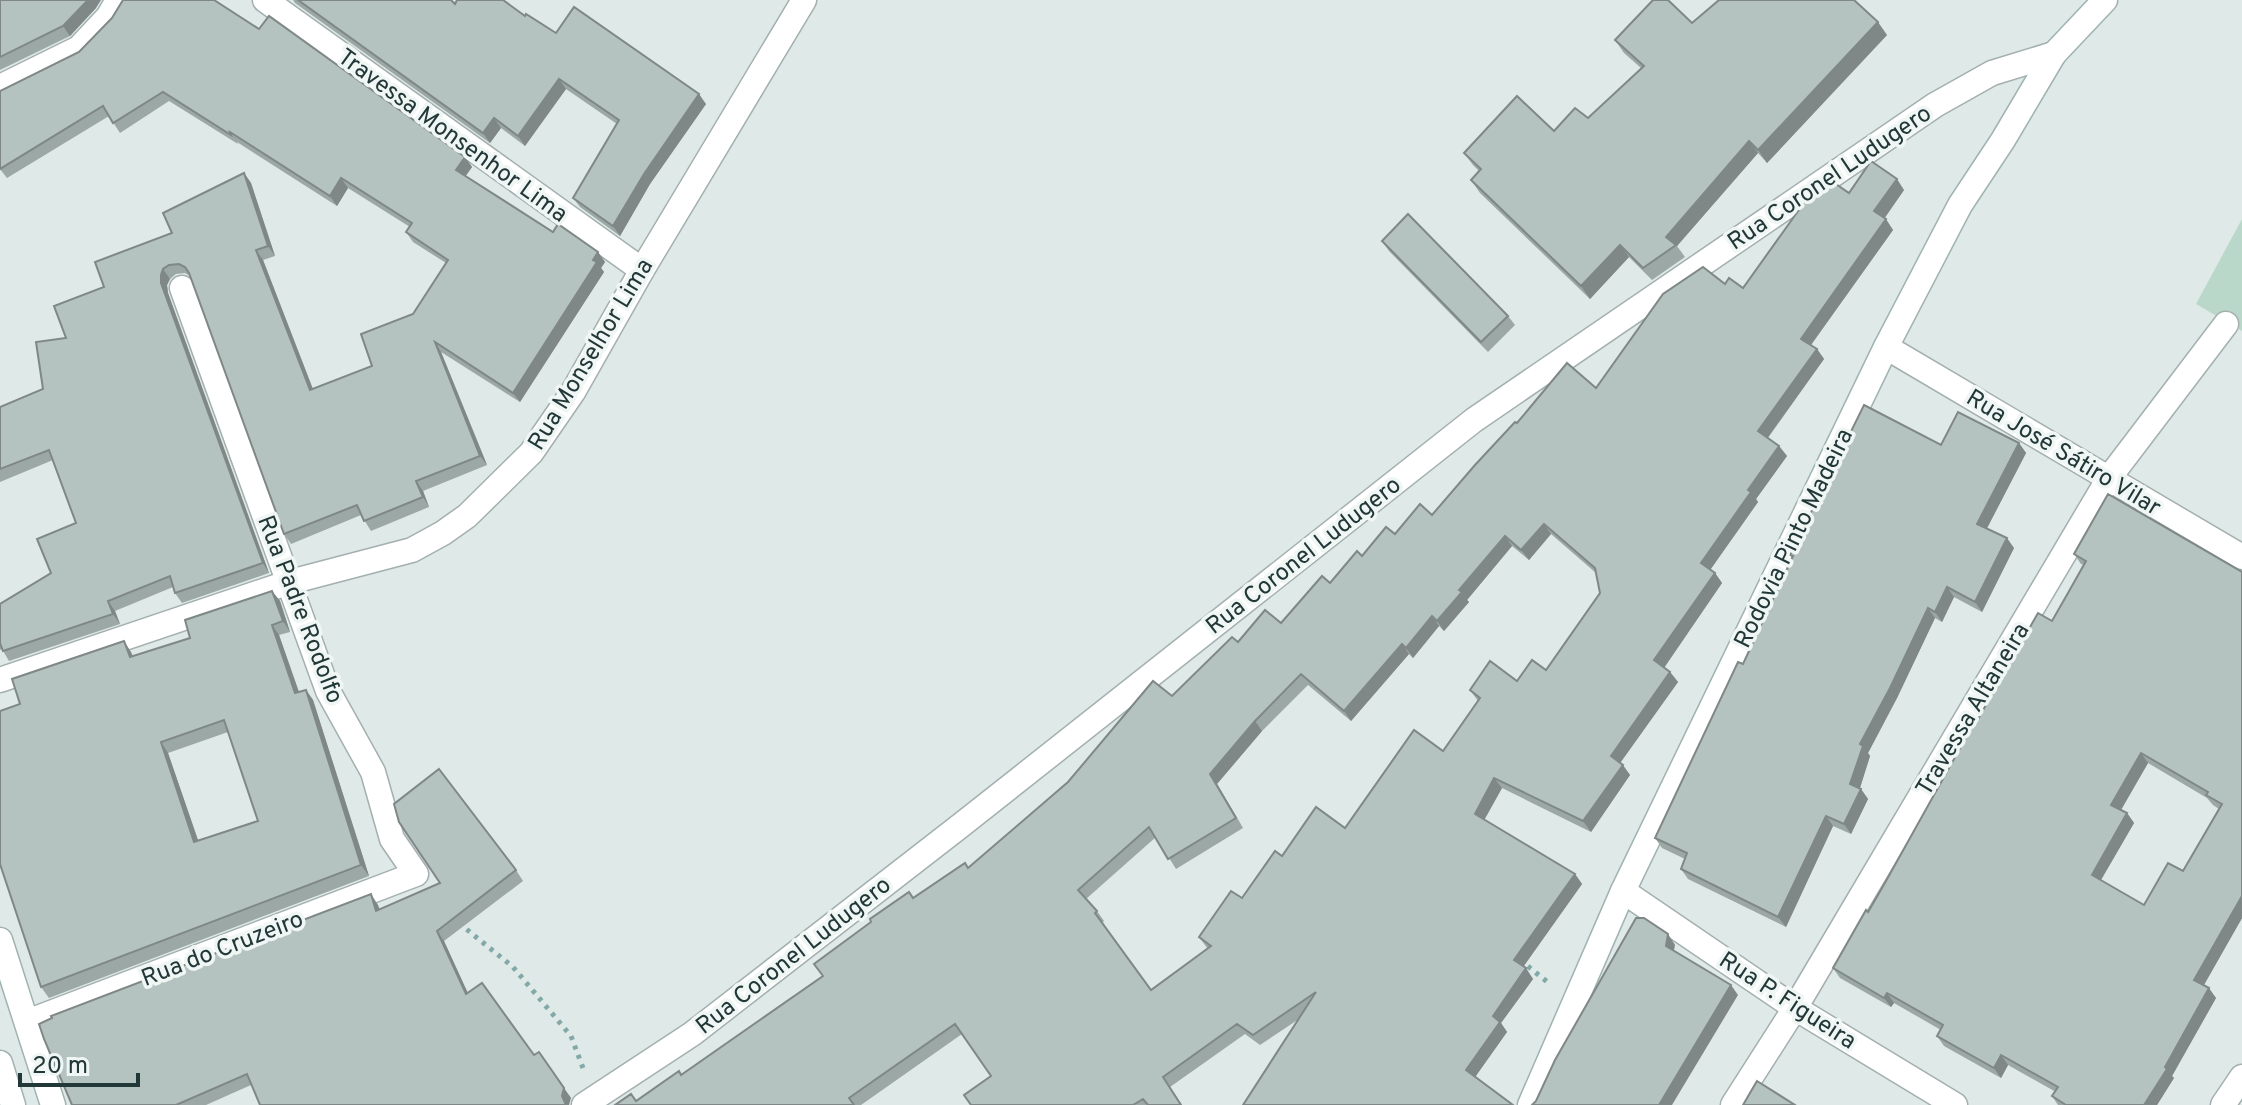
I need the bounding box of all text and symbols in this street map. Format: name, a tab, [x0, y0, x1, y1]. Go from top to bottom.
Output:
street label: Travessa Monsenhor Lima	[331, 43, 573, 230]
street label: Rua Coronel Ludugero	[1722, 99, 1938, 258]
street label: Rua Monselhor Lima	[523, 254, 661, 456]
street label: Rua José Sátiro Vilar	[1960, 384, 2166, 524]
street label: Rodovia Pinto Madeira	[1729, 424, 1861, 653]
street label: Rua Coronel Ludugero	[1201, 471, 1408, 642]
street label: Rua Padre Rodolfo	[249, 511, 349, 708]
street label: Travessa Altaneira	[1910, 618, 2037, 802]
street label: Rua Coronel Ludugero	[691, 871, 898, 1042]
street label: Rua do Cruzeiro	[137, 905, 308, 995]
street label: Rua P. Figueira	[1713, 946, 1861, 1057]
scale bar	[20, 1037, 138, 1087]
text: 20 m	[32, 1052, 88, 1082]

